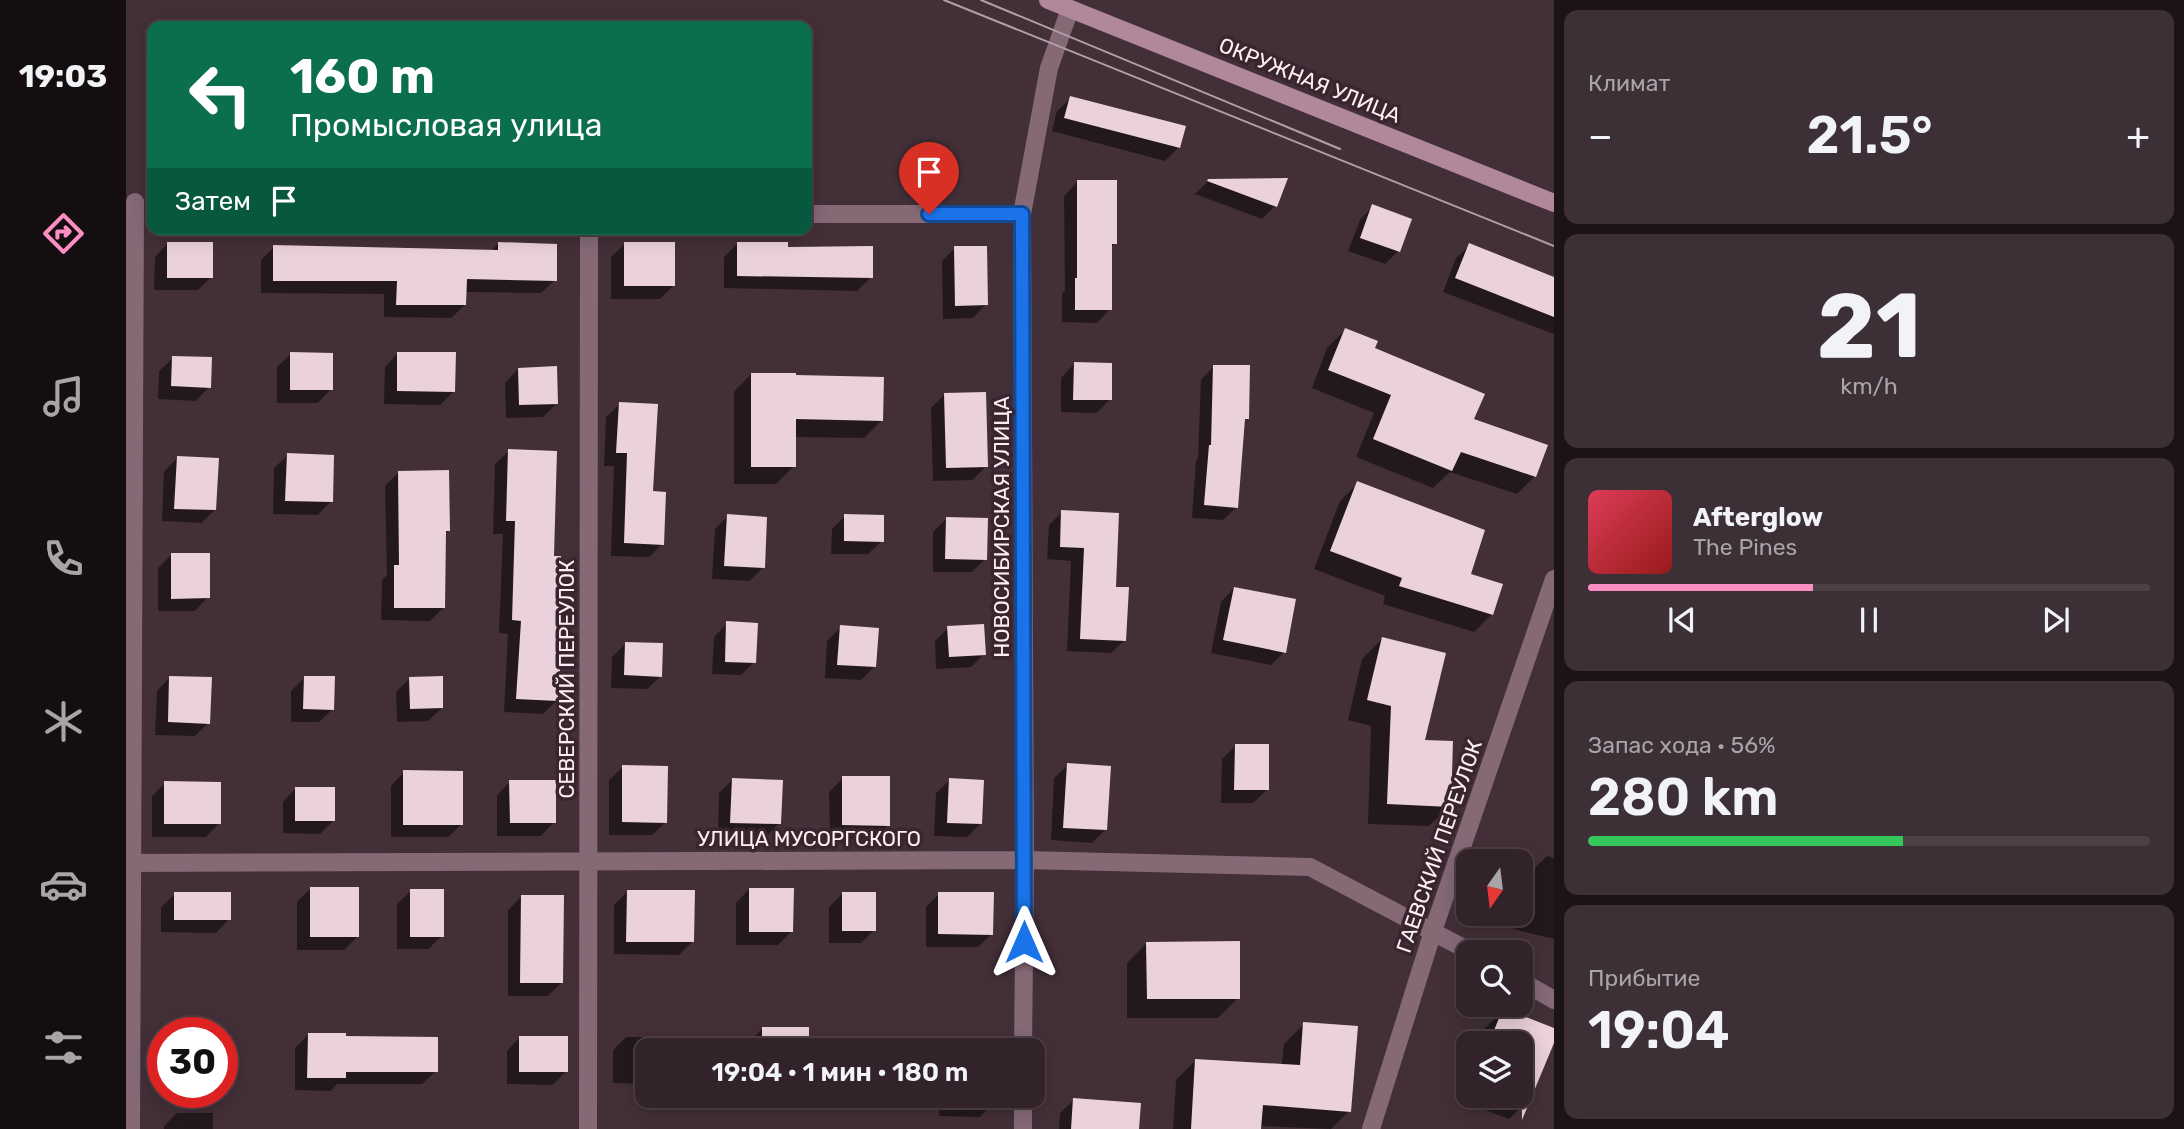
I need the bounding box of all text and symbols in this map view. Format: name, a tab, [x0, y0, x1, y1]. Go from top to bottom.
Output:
street label: ОКРУЖНАЯ УЛИЦА	[1215, 32, 1405, 128]
text: 160 m	[290, 47, 435, 105]
icon: left	[175, 49, 266, 140]
text: 19:03	[19, 57, 107, 95]
text: Климат	[1588, 69, 1670, 97]
text: 21.5°	[1806, 104, 1933, 166]
text: Промысловая улица	[290, 106, 602, 144]
text: −	[1588, 113, 1613, 159]
text: +	[2126, 113, 2150, 159]
pin	[899, 142, 959, 214]
icon: arrive	[910, 153, 948, 191]
icon: arrive	[265, 182, 303, 220]
text: Затем	[175, 186, 251, 217]
icon: directions	[39, 209, 88, 258]
text: 21	[1817, 272, 1921, 380]
icon: music	[39, 372, 88, 421]
text: km/h	[1840, 372, 1898, 400]
street label: НОВОСИБИРСКАЯ УЛИЦА	[989, 396, 1014, 658]
text: Afterglow	[1693, 502, 1823, 533]
text: The Pines	[1693, 533, 1797, 561]
icon: phone	[39, 534, 88, 583]
street label: СЕВЕРСКИЙ ПЕРЕУЛОК	[554, 560, 579, 798]
icon: previous	[1663, 601, 1701, 639]
icon: pause	[1850, 601, 1888, 639]
icon: next	[2037, 601, 2075, 639]
icon: climate	[39, 697, 88, 746]
text: Запас хода · 56%	[1588, 731, 1776, 759]
street label: ГАЕВСКИЙ ПЕРЕУЛОК	[1391, 736, 1487, 956]
text: 280 km	[1588, 766, 1779, 828]
street label: УЛИЦА МУСОРГСКОГО	[697, 826, 921, 851]
north arrow	[1456, 849, 1533, 926]
map controls	[1456, 849, 1533, 1108]
icon: car	[39, 860, 88, 909]
position arrow	[987, 905, 1061, 979]
button: search	[1456, 940, 1533, 1017]
text: Прибытие	[1588, 964, 1700, 992]
text: 19:04	[1588, 999, 1730, 1061]
speed limit sign: 30	[147, 1017, 238, 1108]
icon: filters	[39, 1023, 88, 1072]
button: layers	[1456, 1031, 1533, 1108]
text: 19:04 · 1 мин · 180 m	[711, 1057, 969, 1088]

